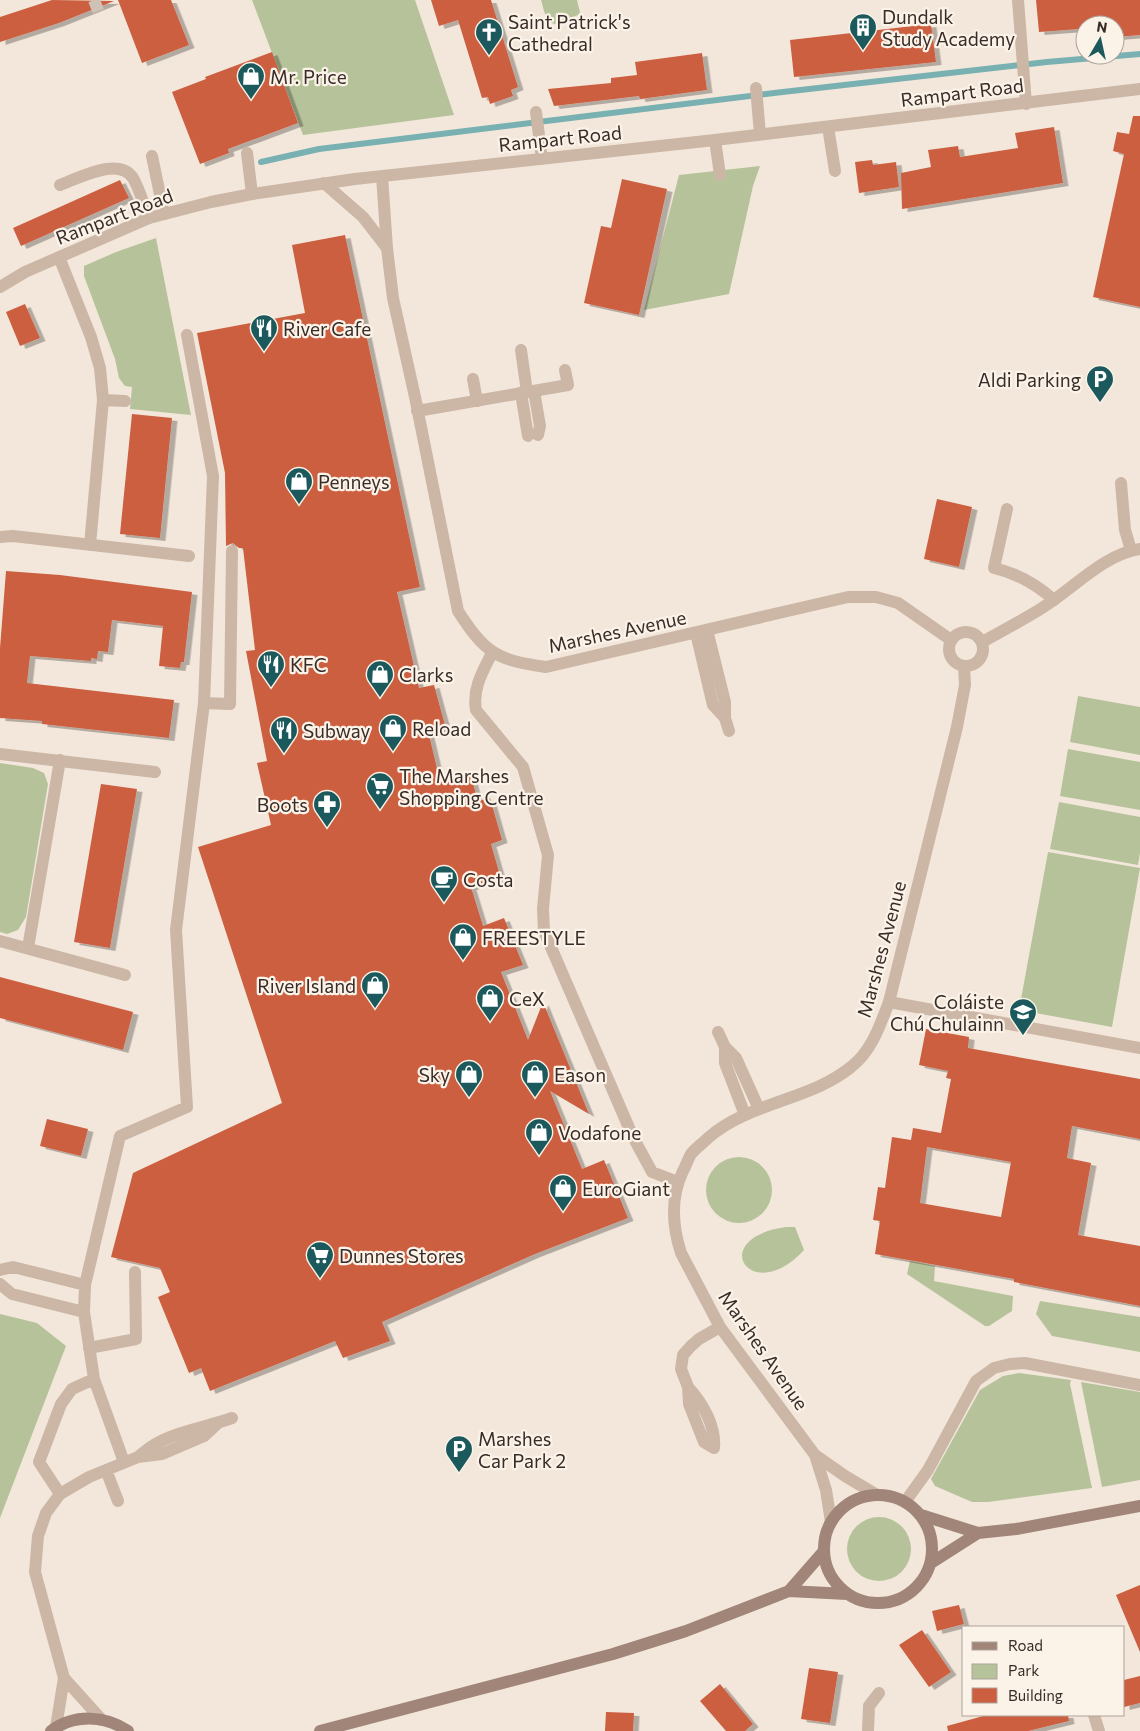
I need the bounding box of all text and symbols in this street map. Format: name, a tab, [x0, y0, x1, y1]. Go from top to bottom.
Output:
place label: Dundalk Study Academy	[882, 5, 1015, 50]
place label: Saint Patrick's Cathedral	[508, 10, 631, 55]
building icon: Dundalk Study Academy	[848, 12, 878, 51]
north arrow	[1075, 15, 1125, 65]
church icon: Saint Patrick's Cathedral	[474, 17, 504, 56]
text: N	[1096, 17, 1109, 36]
shop icon: Mr. Price	[236, 61, 266, 100]
place label: Mr. Price	[270, 65, 347, 88]
street label: Rampart Road	[899, 73, 1025, 111]
street label: Rampart Road	[497, 120, 623, 156]
street label: Rampart Road	[52, 183, 176, 249]
restaurant icon: River Cafe	[249, 313, 279, 352]
place label: River Cafe	[283, 317, 371, 340]
parking icon: Aldi Parking	[1085, 364, 1115, 403]
place label: Aldi Parking	[978, 368, 1081, 391]
shop icon: Penneys	[284, 466, 314, 505]
place label: Penneys	[318, 470, 390, 493]
street label: Marshes Avenue	[546, 605, 688, 657]
restaurant icon: KFC	[256, 649, 286, 688]
place label: KFC	[290, 653, 327, 676]
shop icon: Clarks	[365, 659, 395, 698]
place label: Clarks	[399, 663, 453, 686]
shop icon: Reload	[378, 713, 408, 752]
restaurant icon: Subway	[269, 715, 299, 754]
place label: Reload	[412, 717, 471, 740]
place label: Subway	[303, 719, 370, 742]
place label: The Marshes Shopping Centre	[399, 764, 544, 809]
supermarket icon: The Marshes Shopping Centre	[365, 771, 395, 810]
pharmacy icon: Boots	[312, 789, 342, 828]
place label: Boots	[257, 793, 308, 816]
cafe icon: Costa	[429, 864, 459, 903]
place label: Costa	[463, 868, 514, 891]
street label: Marshes Avenue	[852, 878, 910, 1020]
shop icon: FREESTYLE	[448, 922, 478, 961]
place label: FREESTYLE	[482, 926, 586, 949]
shop icon: River Island	[360, 970, 390, 1009]
place label: River Island	[257, 974, 356, 997]
shop icon: CeX	[475, 983, 505, 1022]
place label: CeX	[509, 987, 545, 1010]
place label: Coláiste Chú Chulainn	[890, 990, 1004, 1035]
school or university icon: Coláiste Chú Chulainn	[1008, 997, 1038, 1036]
shop icon: Sky	[454, 1059, 484, 1098]
shop icon: Eason	[520, 1059, 550, 1098]
place label: Sky	[419, 1063, 450, 1086]
place label: Eason	[554, 1063, 606, 1086]
shop icon: Vodafone	[524, 1117, 554, 1156]
place label: Vodafone	[558, 1121, 641, 1144]
shop icon: EuroGiant	[548, 1173, 578, 1212]
place label: EuroGiant	[582, 1177, 670, 1200]
supermarket icon: Dunnes Stores	[305, 1240, 335, 1279]
place label: Dunnes Stores	[339, 1244, 464, 1267]
street label: Marshes Avenue	[714, 1286, 814, 1414]
place label: Marshes Car Park 2	[478, 1427, 566, 1472]
parking icon: Marshes Car Park 2	[444, 1434, 474, 1473]
legend	[962, 1626, 1125, 1716]
text: Road	[1008, 1636, 1043, 1654]
text: Park	[1008, 1661, 1039, 1679]
text: Building	[1008, 1686, 1063, 1704]

